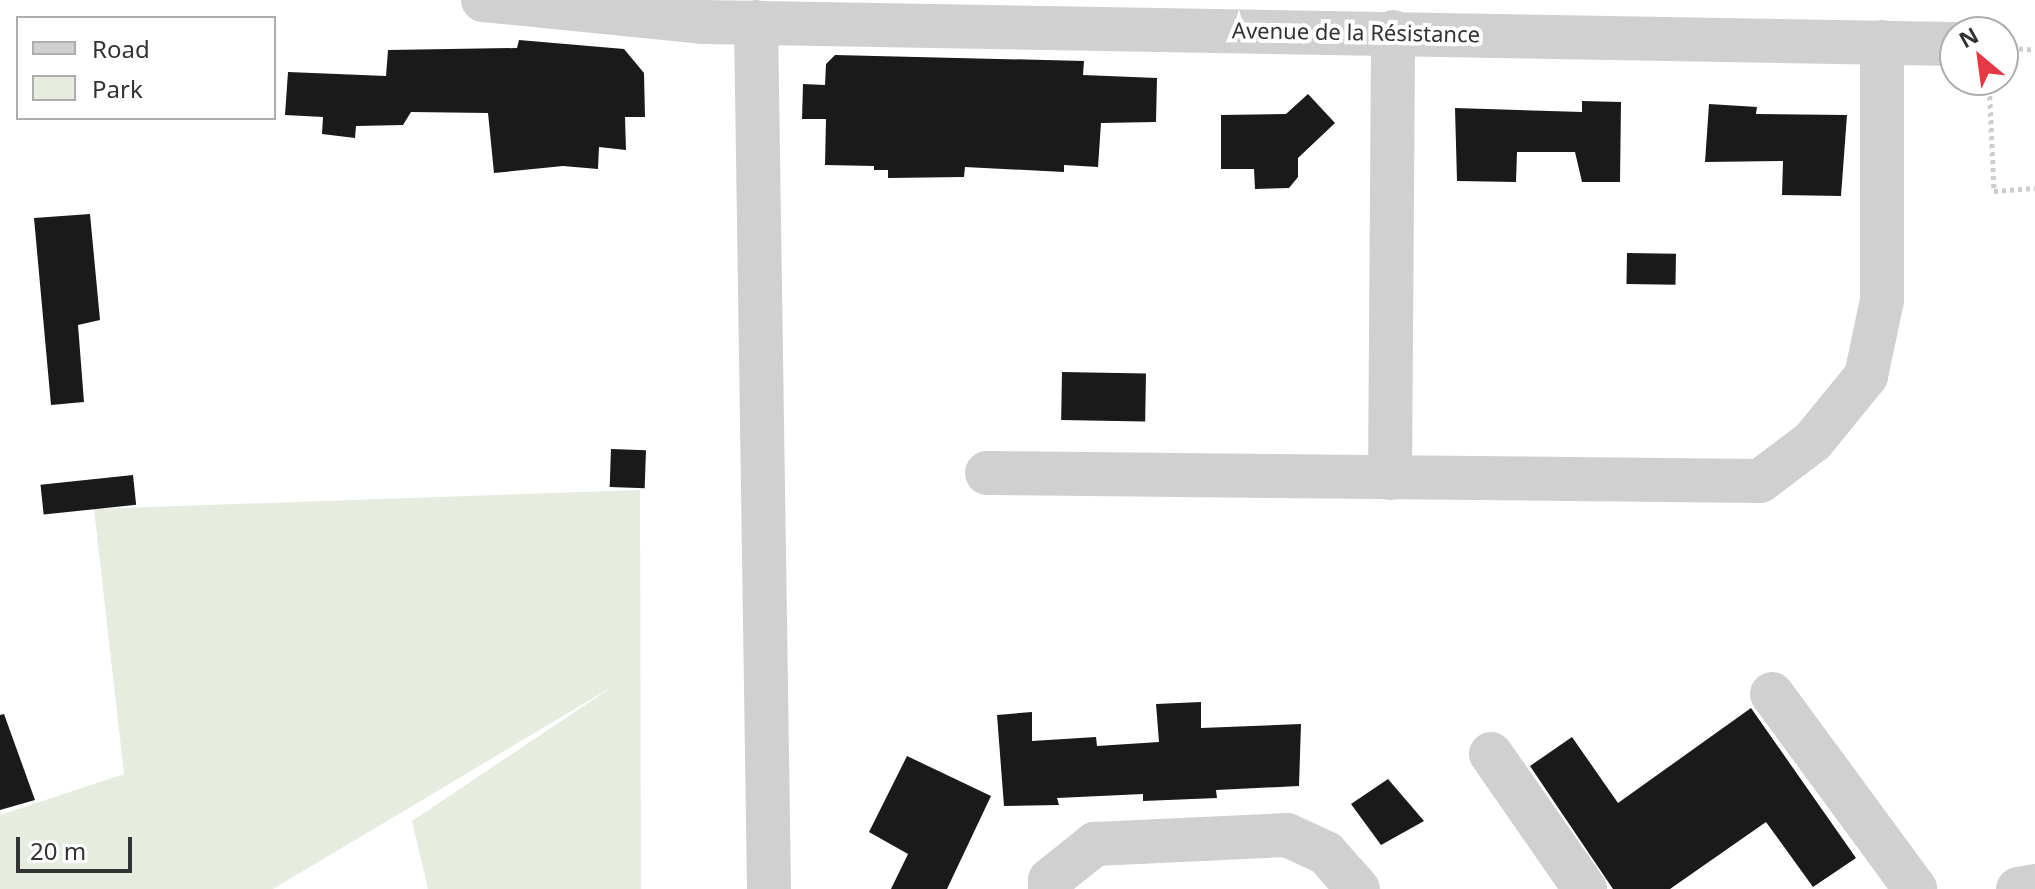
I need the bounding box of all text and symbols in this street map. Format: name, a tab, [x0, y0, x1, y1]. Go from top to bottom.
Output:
legend	[16, 16, 276, 120]
north arrow	[1939, 16, 2019, 96]
street label: Avenue de la Résistance	[1232, 17, 1480, 47]
text: N	[1953, 19, 1983, 54]
text: Road	[92, 32, 150, 65]
text: Park	[92, 72, 143, 105]
scale bar	[20, 821, 136, 871]
text: 20 m	[30, 834, 86, 867]

